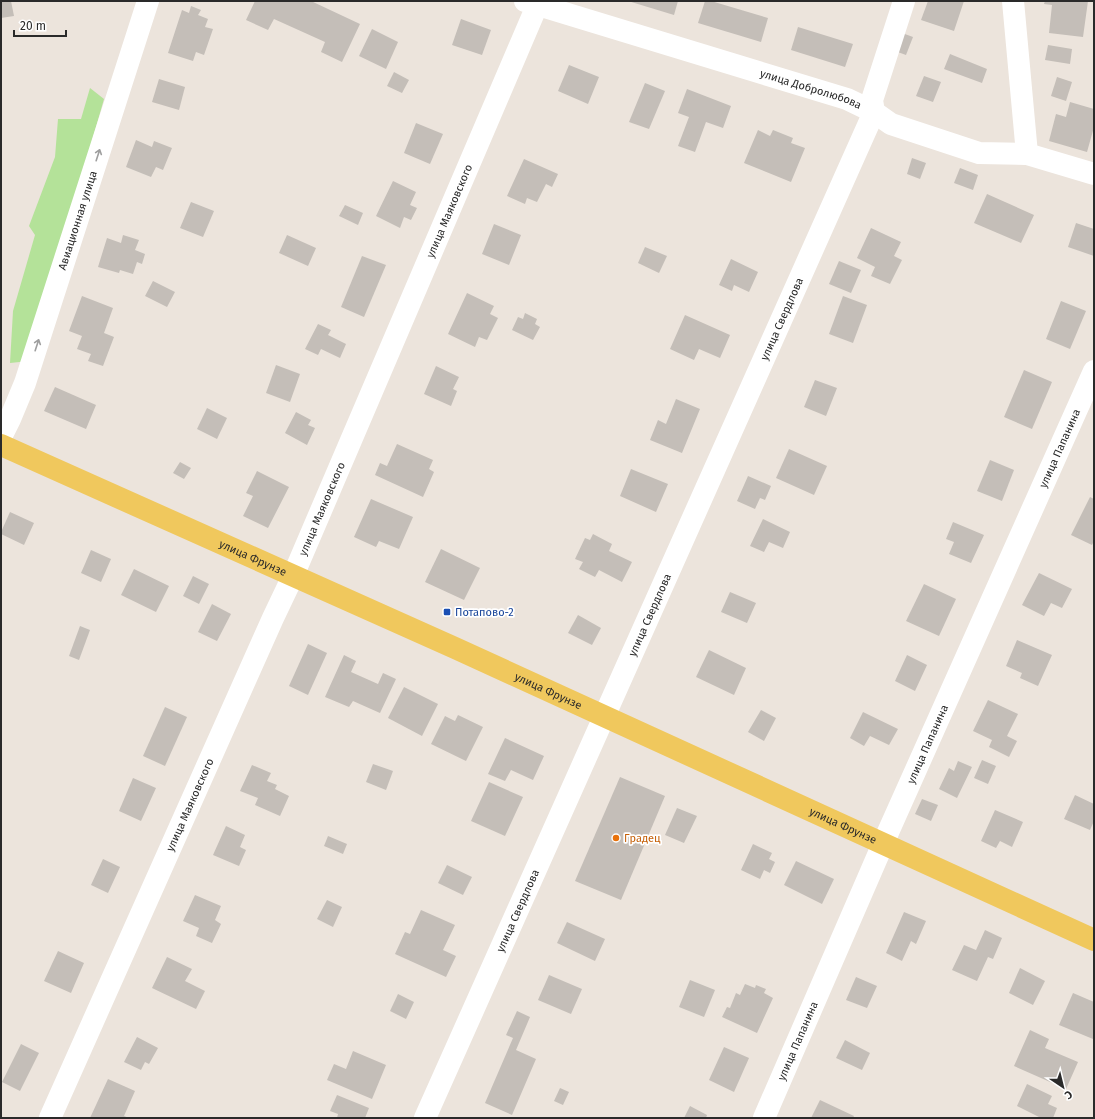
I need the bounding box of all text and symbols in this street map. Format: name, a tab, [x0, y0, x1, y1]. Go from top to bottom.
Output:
scale bar	[14, 12, 66, 38]
text: 20 m	[20, 19, 46, 33]
street label: улица Добролюбова	[758, 66, 864, 112]
one-way arrow	[95, 149, 102, 162]
street label: улица Маяковского	[423, 162, 475, 260]
street label: Авиационная улица	[55, 169, 99, 272]
street label: улица Свердлова	[757, 276, 806, 362]
one-way arrow	[34, 339, 41, 352]
street label: улица Папанина	[1036, 407, 1083, 490]
street label: улица Маяковского	[296, 460, 347, 558]
street label: улица Фрунзе	[217, 537, 289, 578]
street label: улица Свердлова	[625, 571, 674, 658]
place label: Потапово-2	[455, 606, 514, 619]
marker: Потапово-2	[442, 607, 452, 617]
street label: улица Фрунзе	[513, 670, 584, 712]
street label: улица Папанина	[904, 703, 951, 786]
street label: улица Маяковского	[163, 756, 216, 853]
street label: улица Фрунзе	[807, 804, 879, 846]
place label: Градец	[624, 832, 661, 845]
marker: Градец	[611, 833, 621, 843]
street label: улица Свердлова	[493, 867, 542, 954]
street label: улица Папанина	[775, 999, 820, 1083]
north arrow	[1043, 1067, 1083, 1107]
text: С	[1062, 1088, 1075, 1102]

